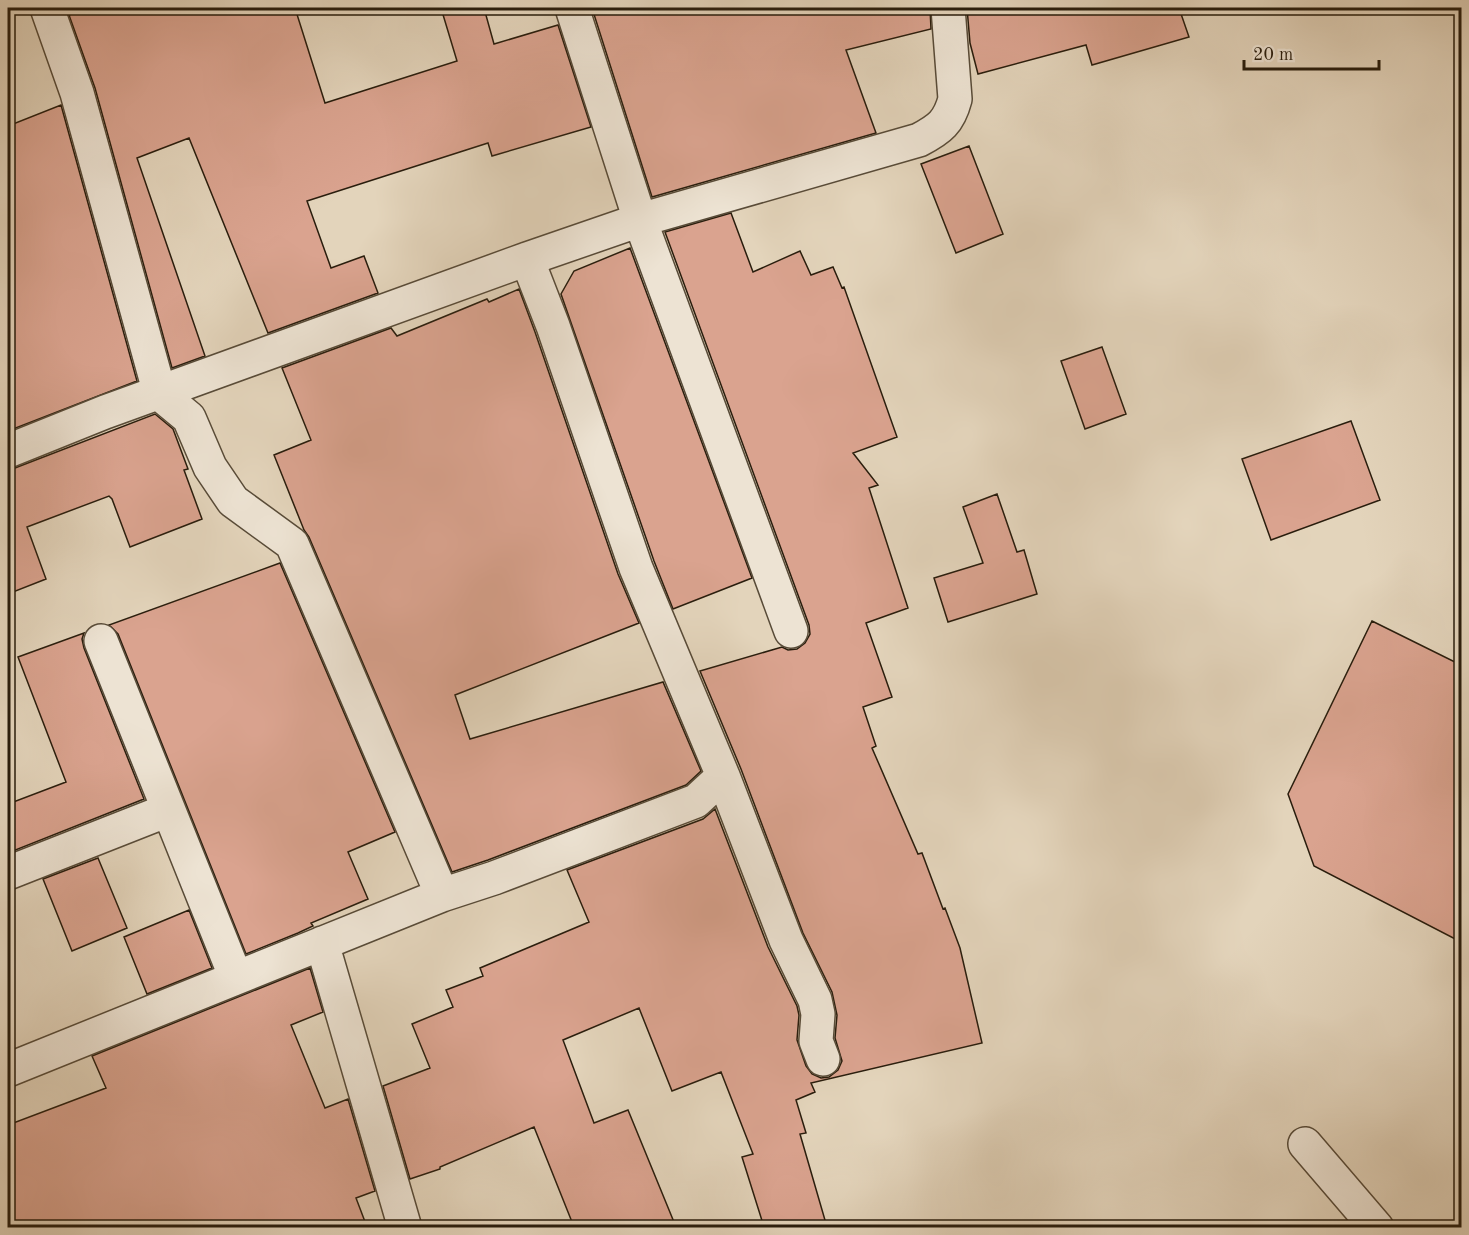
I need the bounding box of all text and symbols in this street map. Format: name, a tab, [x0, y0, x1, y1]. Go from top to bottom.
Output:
scale bar	[1244, 33, 1379, 71]
text: 20 m	[1253, 46, 1293, 64]

